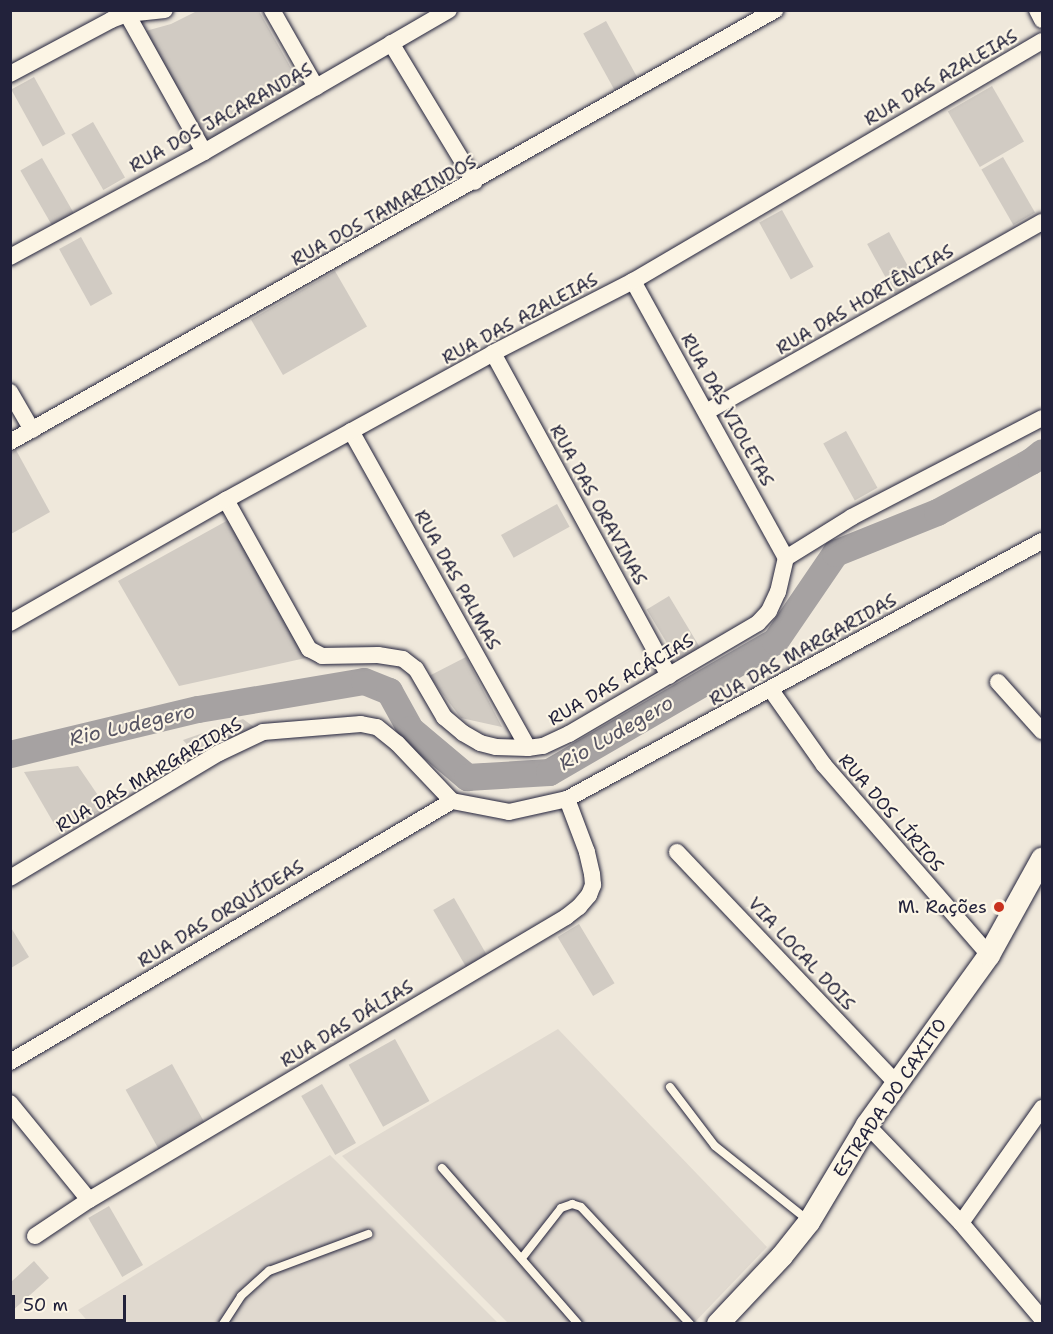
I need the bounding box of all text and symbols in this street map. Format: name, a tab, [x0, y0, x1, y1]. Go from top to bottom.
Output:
street label: RUA DAS AZALEIAS	[861, 25, 1021, 131]
street label: RUA DOS JACARANDAS	[126, 59, 316, 177]
street label: RUA DOS TAMARINDOS	[288, 151, 480, 271]
street label: RUA DAS HORTÊNCIAS	[773, 240, 957, 360]
street label: RUA DAS AZALEIAS	[438, 269, 602, 369]
street label: RUA DAS VIOLETAS	[676, 330, 778, 490]
street label: RUA DAS ORAVINAS	[545, 421, 651, 589]
street label: RUA DAS PALMAS	[410, 506, 504, 654]
street label: RUA DAS MARGARIDAS	[706, 589, 900, 711]
street label: RUA DAS ACÁCIAS	[544, 630, 698, 730]
water label: Rio Ludegero	[554, 691, 678, 775]
water label: Rio Ludegero	[67, 699, 197, 751]
street label: RUA DAS MARGARIDAS	[52, 713, 246, 837]
street label: RUA DOS LÍRIOS	[834, 750, 948, 876]
street label: RUA DAS ORQUÍDEAS	[134, 856, 308, 972]
street label: VIA LOCAL DOIS	[743, 893, 859, 1015]
place label: M. Rações	[898, 896, 987, 918]
marker: M. Rações	[992, 900, 1006, 914]
street label: RUA DAS DÁLIAS	[277, 976, 417, 1072]
street label: ESTRADA DO CAXITO	[829, 1015, 951, 1181]
scale bar	[15, 1283, 129, 1321]
text: 50 m	[23, 1293, 68, 1317]

